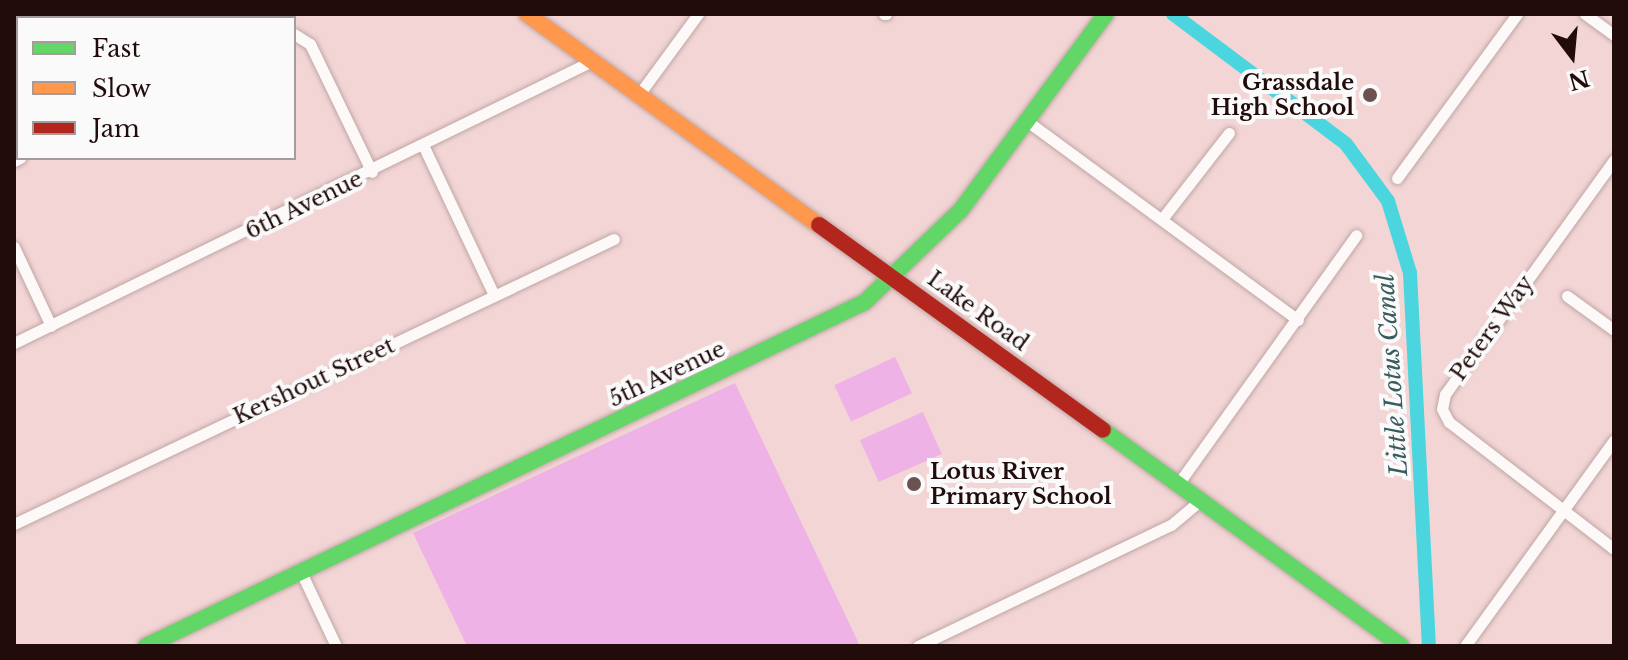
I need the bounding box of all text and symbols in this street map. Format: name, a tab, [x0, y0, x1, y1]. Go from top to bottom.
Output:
legend	[16, 16, 296, 160]
north arrow	[1532, 16, 1612, 96]
text: Fast	[92, 34, 140, 63]
text: N	[1565, 64, 1592, 95]
place label: Grassdale High School	[1211, 69, 1354, 120]
text: Slow	[92, 74, 151, 103]
marker: Grassdale High School	[1361, 86, 1379, 104]
text: Jam	[92, 114, 140, 143]
street label: 6th Avenue	[241, 165, 367, 245]
street label: Lake Road	[922, 266, 1034, 356]
street label: Peters Way	[1445, 270, 1539, 386]
water label: Little Lotus Canal	[1371, 273, 1413, 477]
street label: Kershout Street	[229, 332, 399, 430]
street label: 5th Avenue	[604, 335, 730, 413]
place label: Lotus River Primary School	[930, 458, 1112, 510]
marker: Lotus River Primary School	[905, 475, 923, 493]

